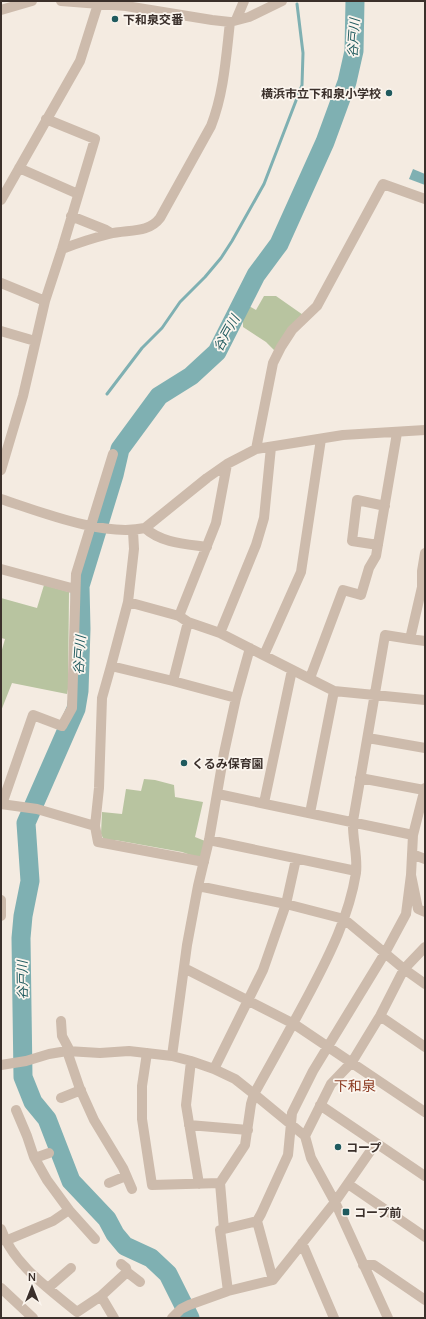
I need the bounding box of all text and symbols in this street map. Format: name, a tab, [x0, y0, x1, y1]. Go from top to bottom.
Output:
place label: 下和泉交番	[123, 11, 184, 28]
marker: 下和泉交番	[110, 14, 120, 24]
water label: 谷戸川	[343, 16, 363, 58]
place label: 横浜市立下和泉小学校	[261, 85, 381, 102]
marker: 横浜市立下和泉小学校	[384, 88, 394, 98]
water label: 谷戸川	[209, 310, 244, 354]
water label: 谷戸川	[69, 633, 89, 675]
place label: くるみ保育園	[192, 755, 264, 772]
marker: くるみ保育園	[179, 758, 189, 768]
water label: 谷戸川	[13, 958, 31, 1000]
district label: 下和泉	[334, 1076, 376, 1095]
place label: コープ	[346, 1139, 381, 1156]
marker: コープ	[333, 1142, 343, 1152]
place label: コープ前	[354, 1204, 401, 1221]
marker: コープ前	[341, 1207, 351, 1217]
north arrow	[12, 1267, 52, 1307]
text: N	[28, 1269, 36, 1284]

